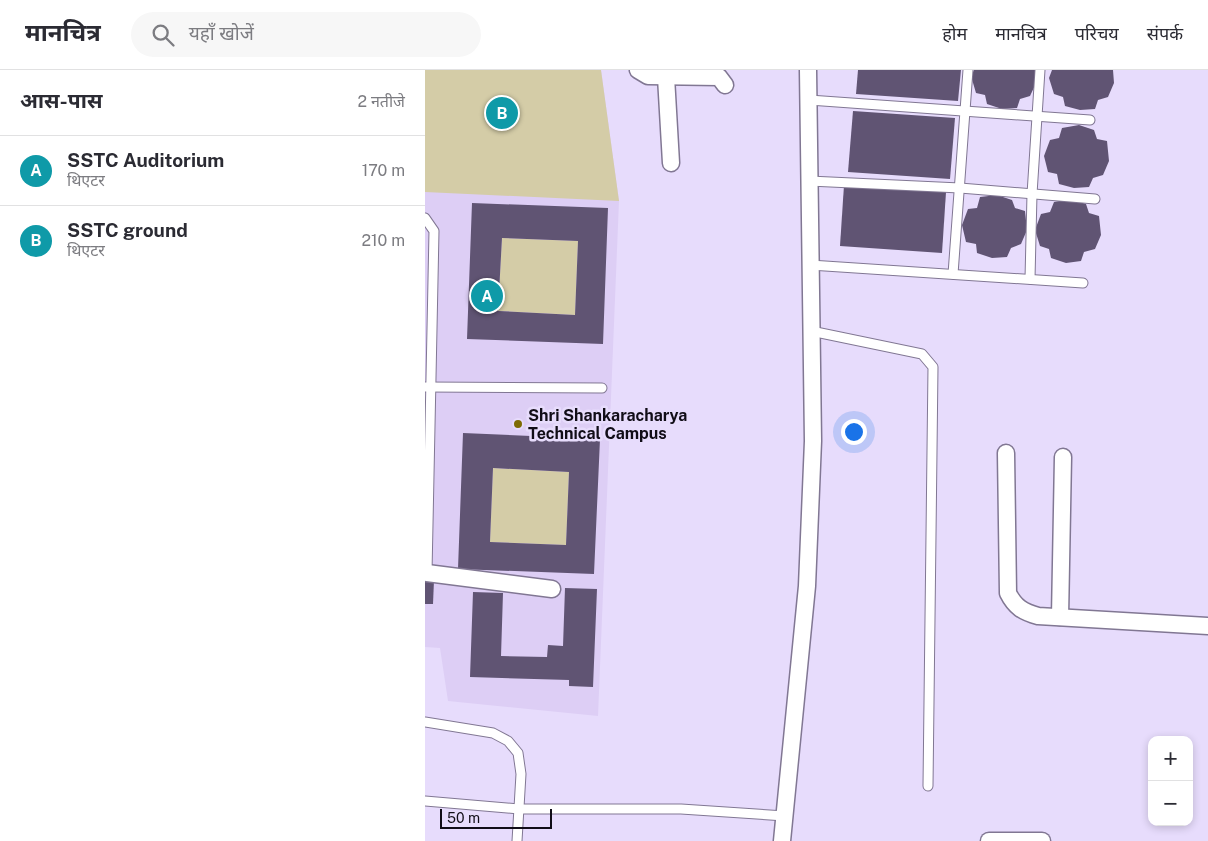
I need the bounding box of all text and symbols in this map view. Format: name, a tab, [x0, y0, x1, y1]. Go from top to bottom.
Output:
search box	[131, 12, 481, 57]
text: मानचित्र	[25, 18, 101, 46]
icon: search	[149, 21, 177, 49]
text: यहाँ खोजें	[189, 22, 254, 44]
text: होम	[942, 23, 967, 44]
text: मानचित्र	[995, 23, 1047, 44]
text: परिचय	[1075, 23, 1119, 44]
text: संपर्क	[1147, 23, 1183, 44]
text: आस-पास	[20, 88, 102, 113]
text: 2 नतीजे	[358, 92, 405, 111]
pin: B	[486, 94, 518, 132]
text: SSTC Auditorium	[67, 149, 224, 171]
text: A	[30, 161, 42, 180]
text: 170 m	[362, 161, 405, 180]
text: थिएटर	[67, 171, 105, 190]
text: SSTC ground	[67, 219, 188, 241]
text: B	[31, 231, 41, 250]
text: 210 m	[361, 231, 405, 250]
text: थिएटर	[67, 241, 105, 260]
pin: A	[471, 277, 503, 315]
place label: Shri Shankaracharya Technical Campus	[528, 406, 687, 443]
marker: Shri Shankaracharya Technical Campus	[512, 418, 524, 430]
your location	[841, 419, 867, 445]
map controls	[1148, 736, 1193, 826]
button: +	[1148, 736, 1193, 781]
button: −	[1148, 781, 1193, 826]
scale bar	[440, 806, 553, 829]
text: 50 m	[447, 810, 480, 826]

